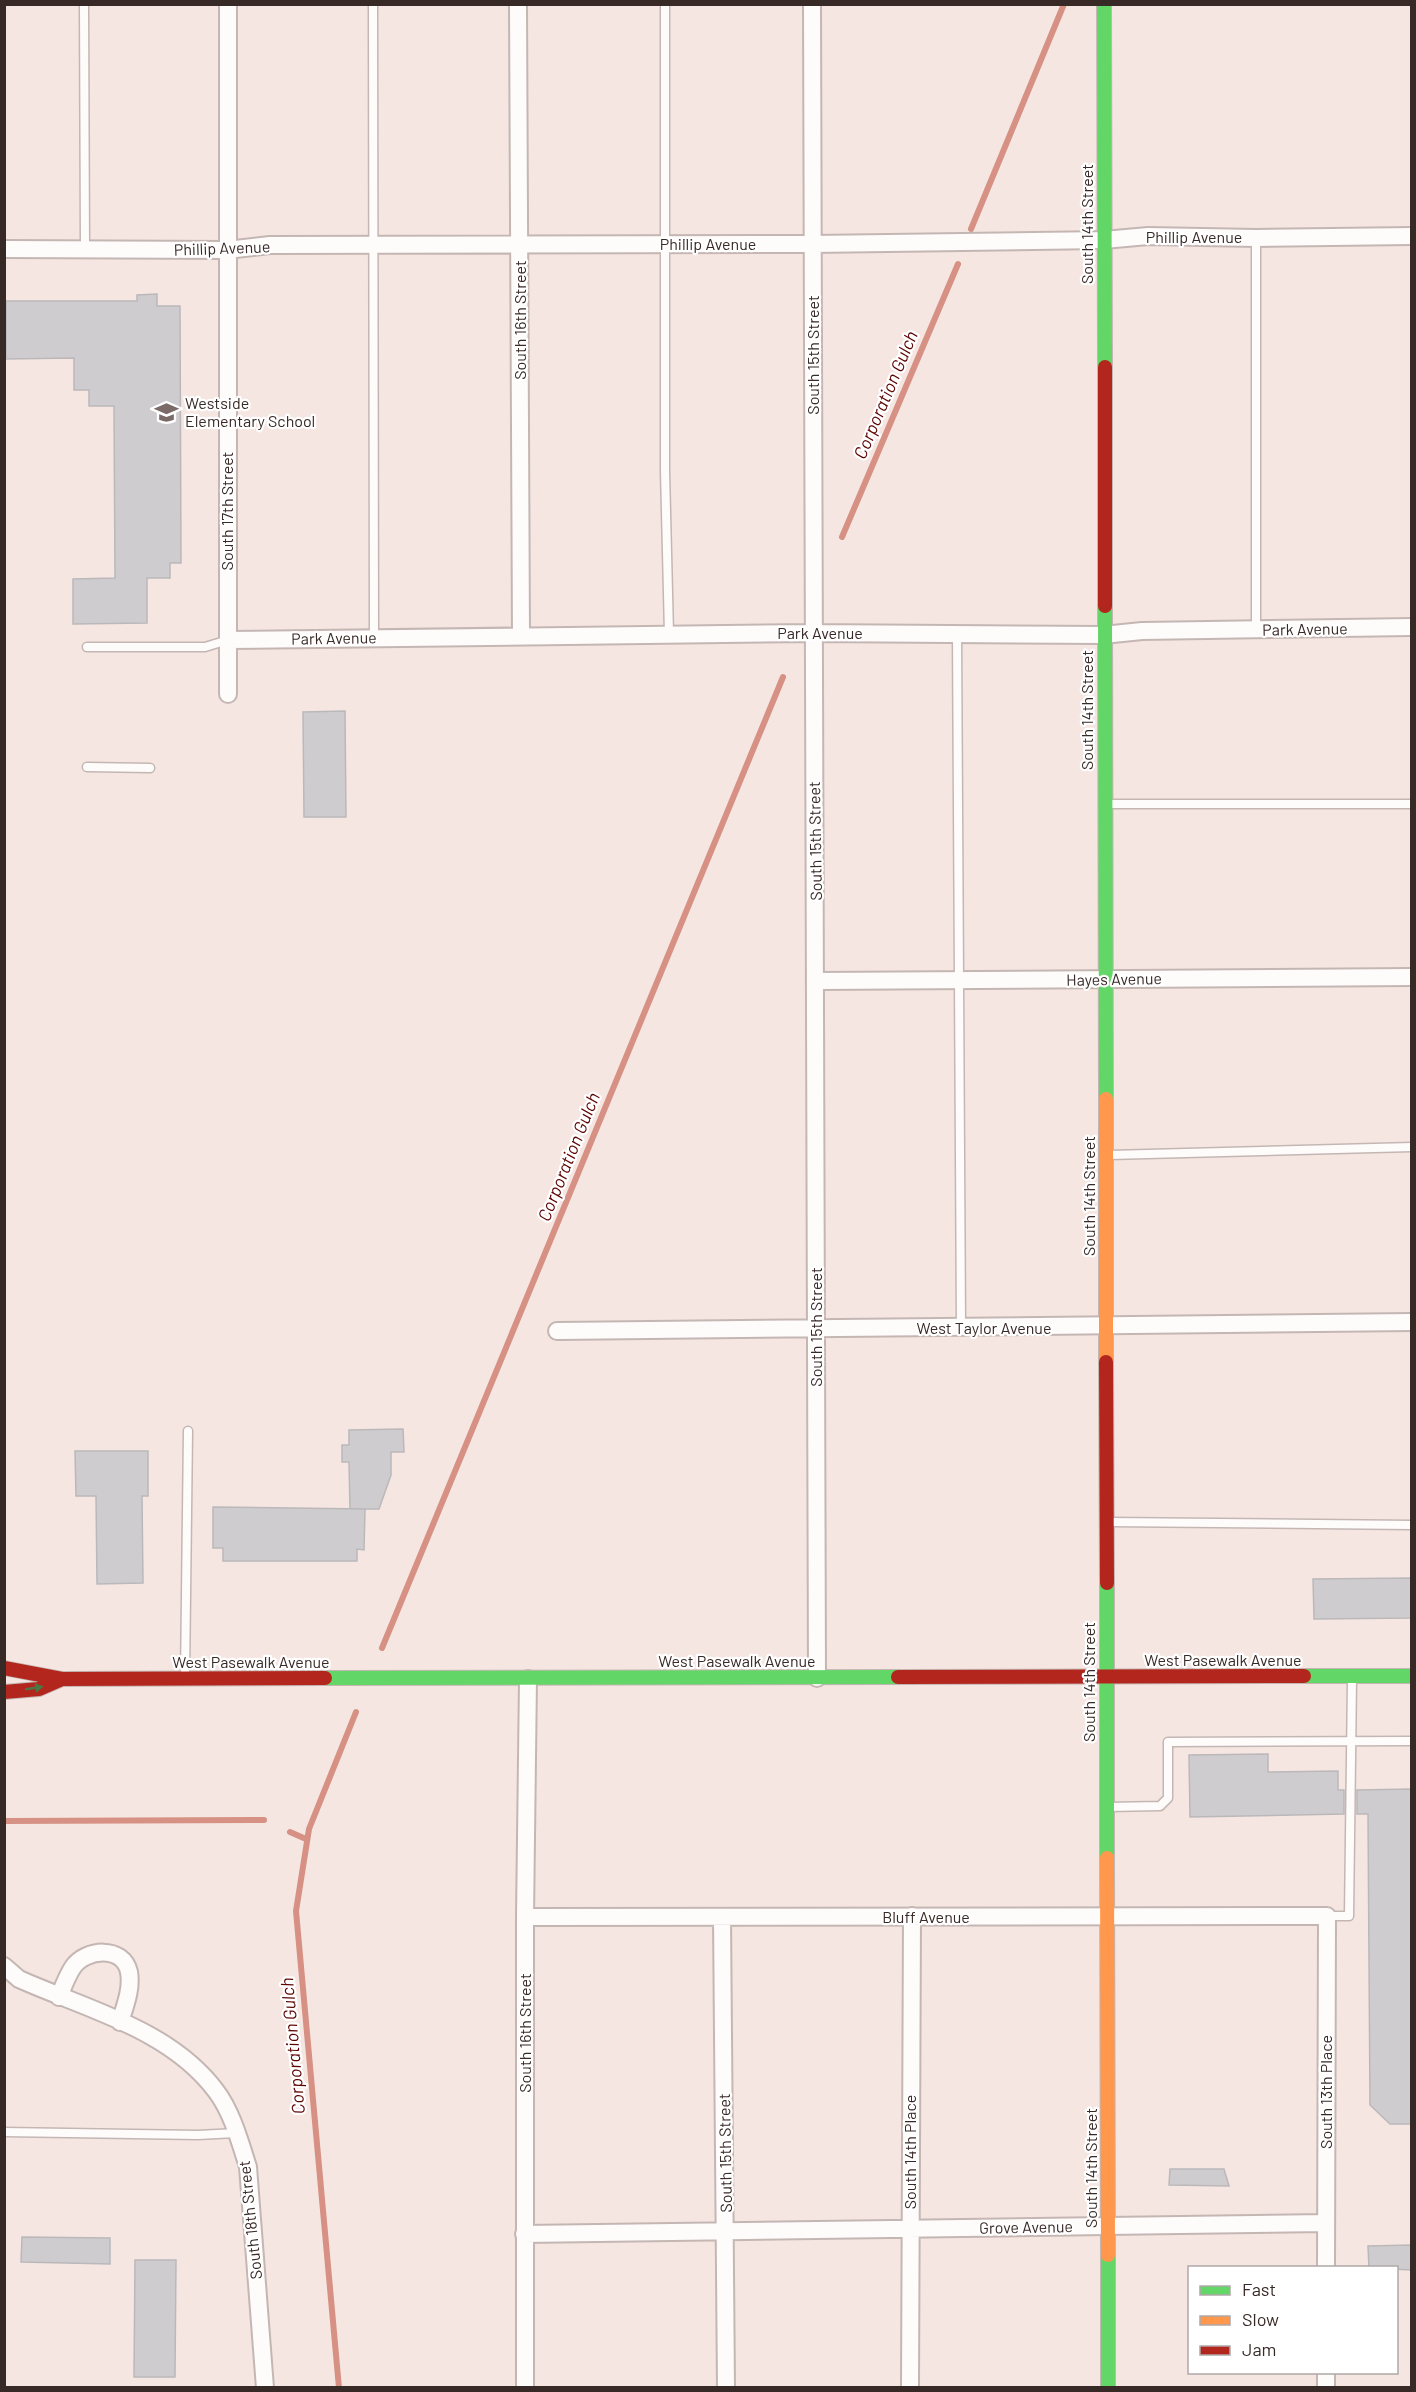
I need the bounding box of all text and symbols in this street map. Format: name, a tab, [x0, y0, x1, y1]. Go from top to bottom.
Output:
street label: South 14th Street	[1077, 164, 1096, 284]
street label: Phillip Avenue	[1146, 227, 1242, 246]
street label: Phillip Avenue	[660, 234, 756, 253]
street label: Phillip Avenue	[173, 236, 271, 259]
street label: South 16th Street	[510, 260, 529, 380]
street label: South 15th Street	[803, 295, 822, 415]
water label: Corporation Gulch	[848, 327, 922, 462]
place label: Westside Elementary School	[185, 393, 315, 430]
school or university icon: Westside Elementary School	[154, 399, 180, 425]
street label: South 17th Street	[217, 452, 236, 570]
street label: Park Avenue	[1262, 618, 1348, 639]
street label: Park Avenue	[777, 623, 863, 642]
street label: Park Avenue	[291, 627, 377, 648]
street label: South 14th Street	[1077, 650, 1096, 770]
street label: South 15th Street	[804, 781, 825, 901]
street label: Hayes Avenue	[1066, 968, 1162, 989]
water label: Corporation Gulch	[532, 1089, 604, 1224]
street label: South 14th Street	[1079, 1136, 1098, 1256]
street label: South 15th Street	[806, 1267, 825, 1387]
street label: West Taylor Avenue	[917, 1318, 1051, 1337]
street label: South 14th Street	[1079, 1622, 1098, 1742]
street label: West Pasewalk Avenue	[1144, 1650, 1302, 1669]
street label: West Pasewalk Avenue	[658, 1651, 816, 1670]
street label: West Pasewalk Avenue	[172, 1652, 330, 1671]
one-way arrow	[25, 1684, 44, 1693]
street label: Bluff Avenue	[882, 1907, 970, 1926]
street label: South 16th Street	[515, 1973, 534, 2093]
water label: Corporation Gulch	[275, 1977, 309, 2115]
street label: South 13th Place	[1316, 2035, 1335, 2149]
street label: South 15th Street	[714, 2093, 735, 2213]
street label: South 14th Place	[900, 2095, 919, 2209]
street label: South 14th Street	[1081, 2108, 1100, 2228]
street label: South 18th Street	[234, 2160, 265, 2280]
street label: Grove Avenue	[979, 2216, 1073, 2237]
legend	[1188, 2266, 1398, 2374]
text: Fast	[1242, 2278, 1276, 2300]
text: Slow	[1242, 2308, 1279, 2330]
text: Jam	[1242, 2338, 1276, 2360]

